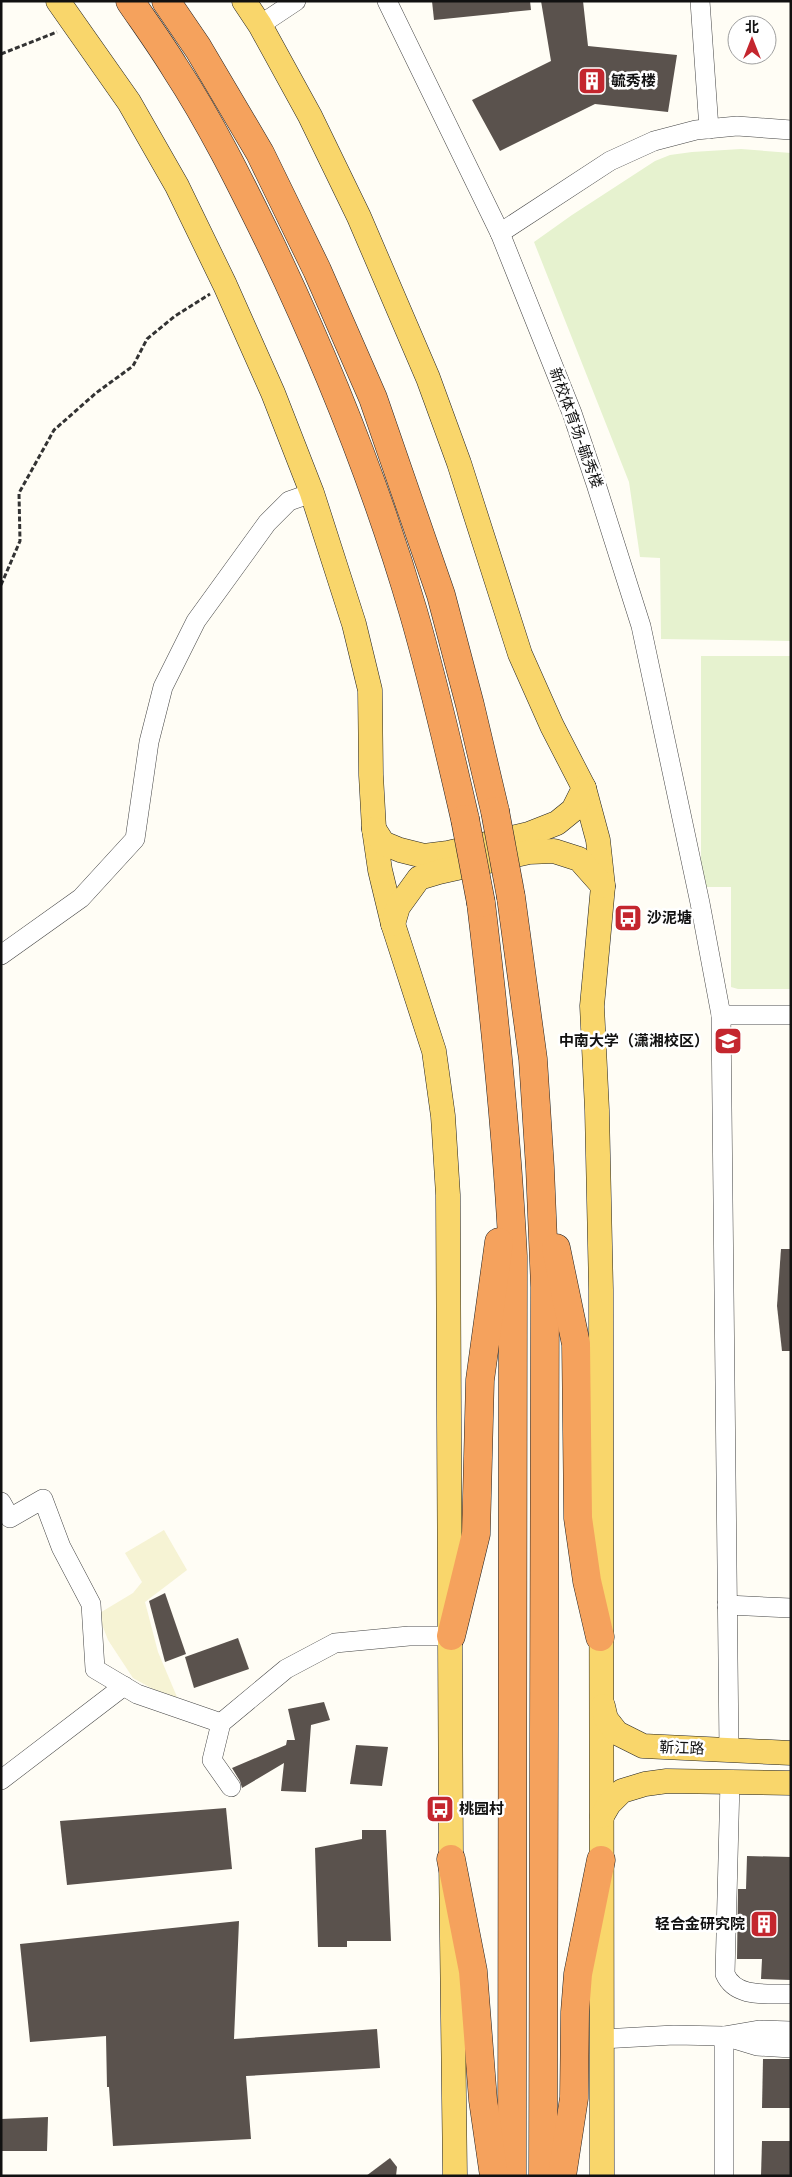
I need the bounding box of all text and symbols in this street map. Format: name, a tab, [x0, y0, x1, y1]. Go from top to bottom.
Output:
north arrow	[727, 15, 777, 65]
text: 北	[745, 18, 759, 36]
building icon: 毓秀楼	[577, 66, 607, 96]
place label: 毓秀楼	[611, 71, 656, 90]
street label: 新校体育场-毓秀楼	[546, 365, 607, 491]
bus stop icon: 沙泥塘	[613, 903, 643, 933]
place label: 沙泥塘	[647, 908, 692, 927]
school or university icon: 中南大学（潇湘校区）	[713, 1026, 743, 1056]
place label: 中南大学（潇湘校区）	[559, 1031, 709, 1050]
street label: 靳江路	[659, 1737, 705, 1758]
bus stop icon: 桃园村	[425, 1794, 455, 1824]
place label: 桃园村	[459, 1799, 504, 1818]
building icon: 轻合金研究院	[749, 1909, 779, 1939]
place label: 轻合金研究院	[655, 1914, 745, 1933]

